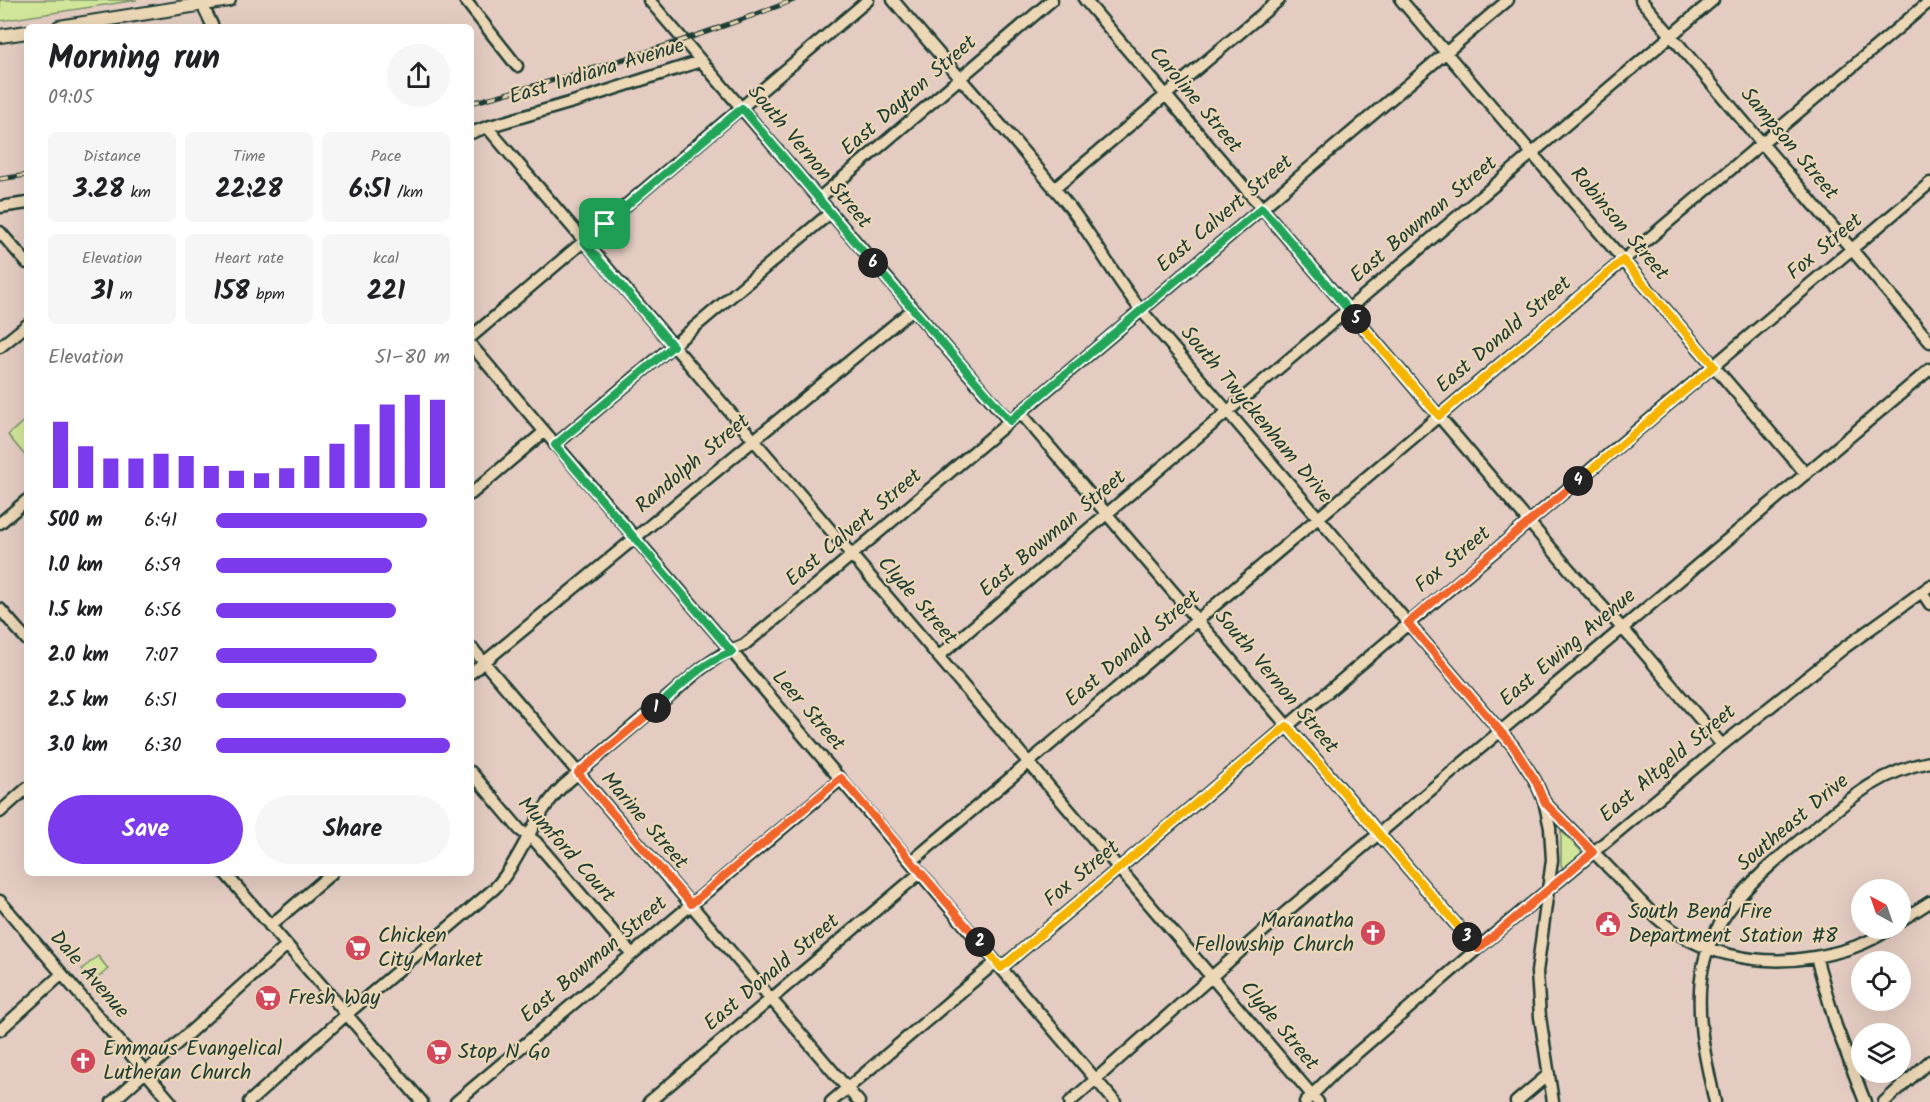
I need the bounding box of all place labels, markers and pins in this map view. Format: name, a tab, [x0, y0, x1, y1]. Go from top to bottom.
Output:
pin	[579, 198, 630, 249]
pin: 6	[858, 248, 888, 278]
pin: 5	[1341, 304, 1371, 334]
pin: 4	[1563, 466, 1593, 496]
pin: 1	[641, 693, 671, 723]
place label: South Bend Fire Department Station #8	[1628, 896, 1838, 953]
place label: Maranatha Fellowship Church	[1194, 905, 1354, 962]
public building icon: South Bend Fire Department Station #8	[1593, 909, 1623, 939]
church icon: Maranatha Fellowship Church	[1358, 918, 1388, 948]
place label: Chicken City Market	[378, 920, 484, 977]
pin: 3	[1452, 922, 1482, 952]
pin: 2	[965, 927, 995, 957]
supermarket icon: Chicken City Market	[343, 933, 373, 963]
place label: Fresh Way	[288, 982, 380, 1015]
supermarket icon: Fresh Way	[253, 983, 283, 1013]
place label: Emmaus Evangelical Lutheran Church	[103, 1033, 282, 1090]
place label: Stop N Go	[458, 1036, 550, 1069]
supermarket icon: Stop N Go	[424, 1037, 454, 1067]
church icon: Emmaus Evangelical Lutheran Church	[68, 1046, 98, 1076]

